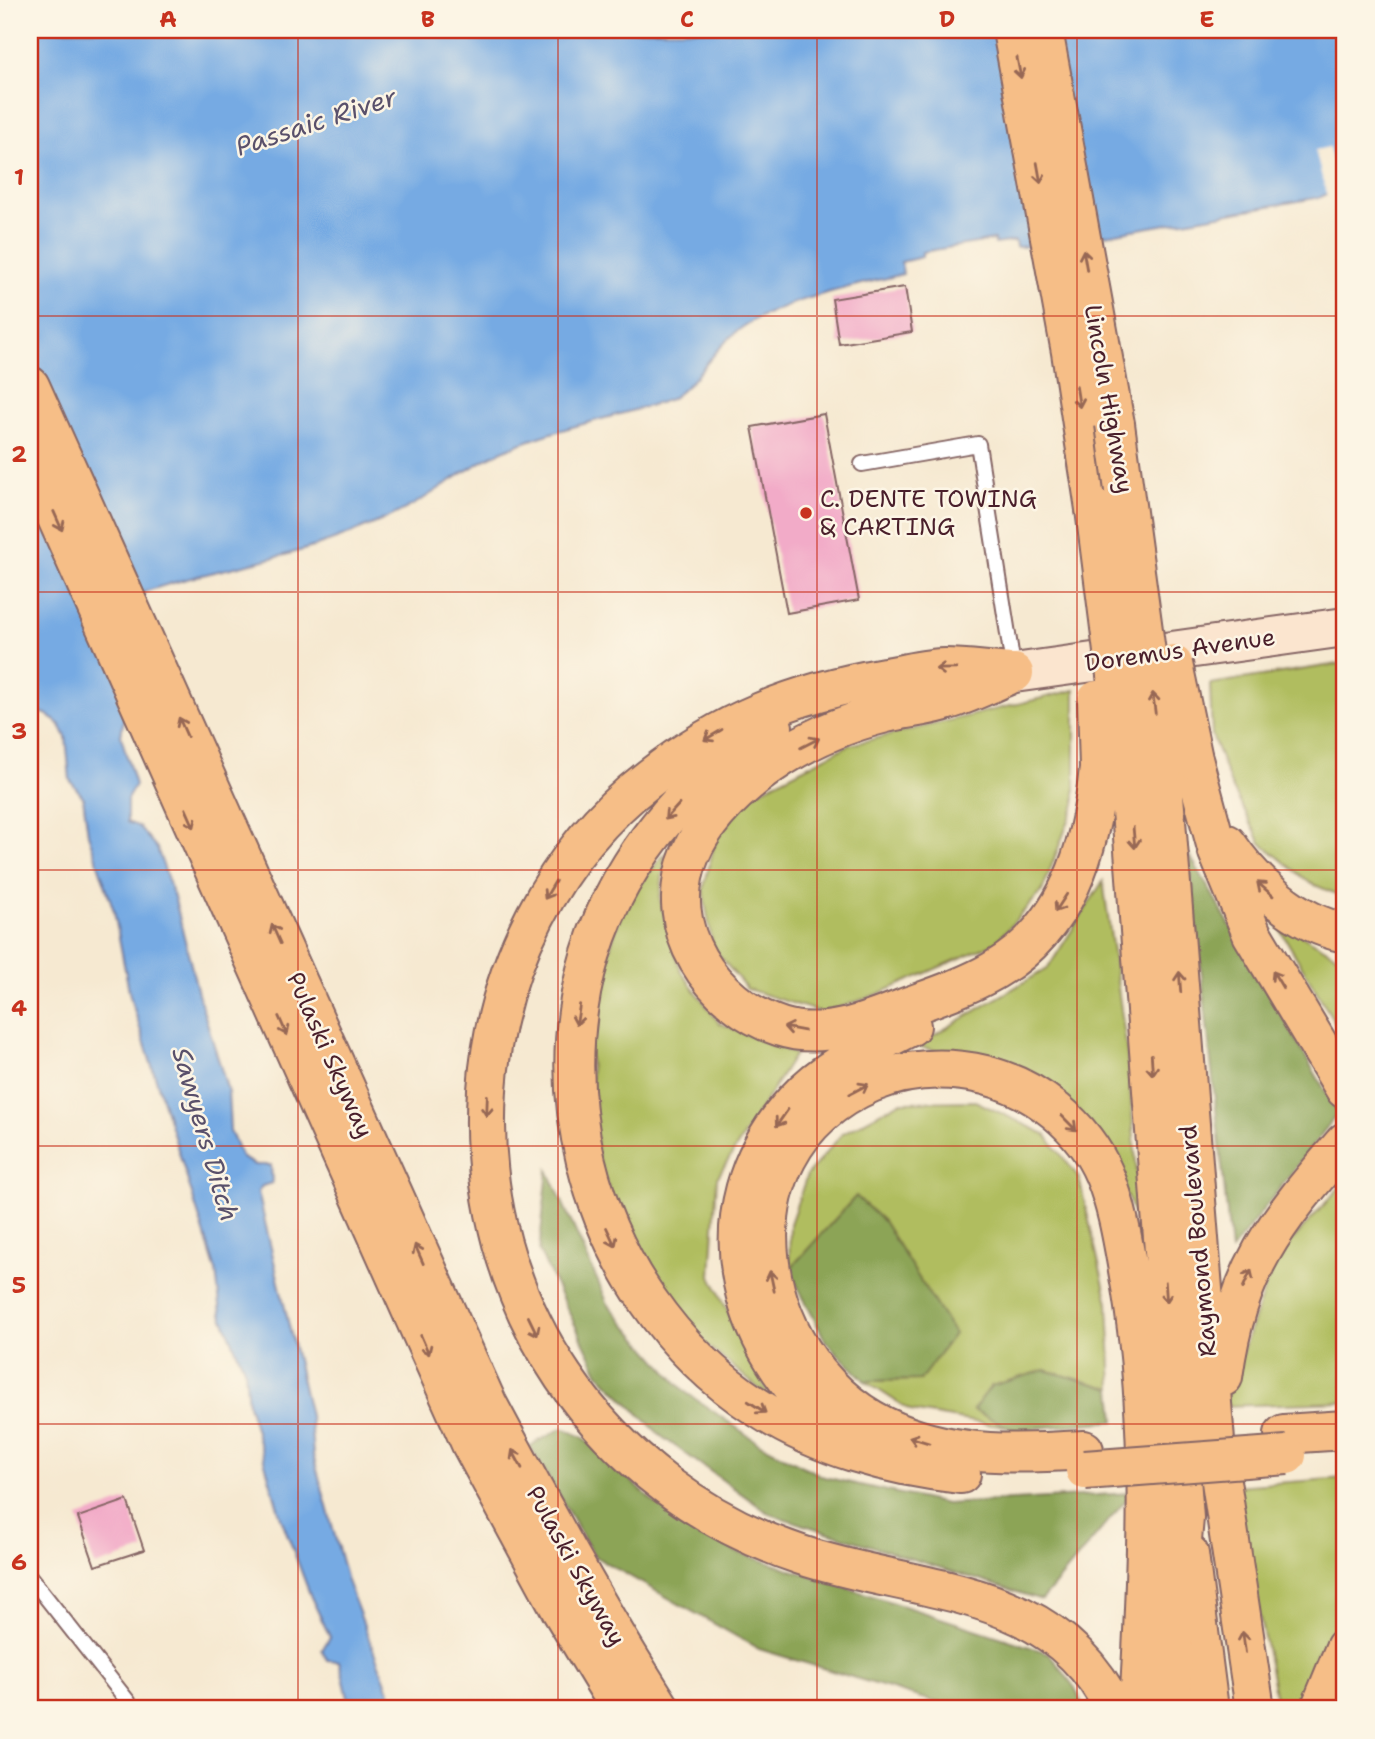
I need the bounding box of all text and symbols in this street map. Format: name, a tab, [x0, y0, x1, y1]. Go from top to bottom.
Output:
text: A	[159, 4, 177, 34]
text: B	[421, 4, 435, 34]
text: C	[680, 4, 694, 34]
text: D	[939, 4, 955, 34]
text: E	[1199, 4, 1215, 34]
one-way arrow	[1013, 56, 1026, 79]
water label: Passaic River	[231, 78, 402, 164]
one-way arrow	[1032, 161, 1046, 184]
text: 1	[14, 162, 24, 192]
one-way arrow	[1077, 249, 1091, 272]
street label: Lincoln Highway	[1077, 302, 1141, 496]
one-way arrow	[1072, 385, 1085, 408]
text: 2	[11, 439, 27, 469]
place label: C. DENTE TOWING & CARTING	[820, 483, 1037, 543]
marker: C. DENTE TOWING & CARTING	[798, 505, 814, 521]
one-way arrow	[52, 510, 65, 531]
street label: Doremus Avenue	[1083, 621, 1277, 679]
one-way arrow	[935, 662, 958, 676]
one-way arrow	[1148, 692, 1161, 714]
text: 3	[11, 716, 27, 746]
one-way arrow	[176, 717, 189, 738]
one-way arrow	[703, 728, 723, 742]
one-way arrow	[799, 735, 820, 749]
one-way arrow	[664, 803, 680, 821]
one-way arrow	[184, 807, 197, 828]
one-way arrow	[1128, 826, 1141, 849]
one-way arrow	[543, 880, 557, 900]
one-way arrow	[1257, 881, 1275, 897]
one-way arrow	[1054, 893, 1068, 913]
one-way arrow	[269, 924, 282, 946]
street label: Pulaski Skyway	[279, 967, 381, 1143]
one-way arrow	[1270, 970, 1284, 990]
one-way arrow	[1173, 972, 1186, 994]
text: 4	[11, 993, 27, 1023]
one-way arrow	[571, 1003, 584, 1026]
one-way arrow	[277, 1015, 290, 1036]
one-way arrow	[783, 1022, 805, 1035]
water label: Sawyers Ditch	[164, 1043, 248, 1225]
one-way arrow	[1145, 1053, 1158, 1076]
one-way arrow	[848, 1082, 869, 1096]
one-way arrow	[480, 1094, 493, 1117]
one-way arrow	[775, 1109, 790, 1128]
one-way arrow	[1060, 1114, 1077, 1131]
street label: Raymond Boulevard	[1172, 1124, 1224, 1358]
one-way arrow	[605, 1226, 618, 1247]
one-way arrow	[412, 1244, 425, 1265]
one-way arrow	[1241, 1269, 1254, 1290]
text: 5	[12, 1270, 26, 1300]
one-way arrow	[764, 1270, 778, 1293]
one-way arrow	[1160, 1280, 1173, 1303]
one-way arrow	[527, 1315, 541, 1336]
one-way arrow	[419, 1334, 432, 1356]
one-way arrow	[747, 1400, 767, 1414]
one-way arrow	[909, 1432, 931, 1445]
one-way arrow	[510, 1449, 523, 1470]
street label: Pulaski Skyway	[519, 1480, 633, 1652]
text: 6	[11, 1547, 27, 1577]
one-way arrow	[1237, 1631, 1250, 1654]

